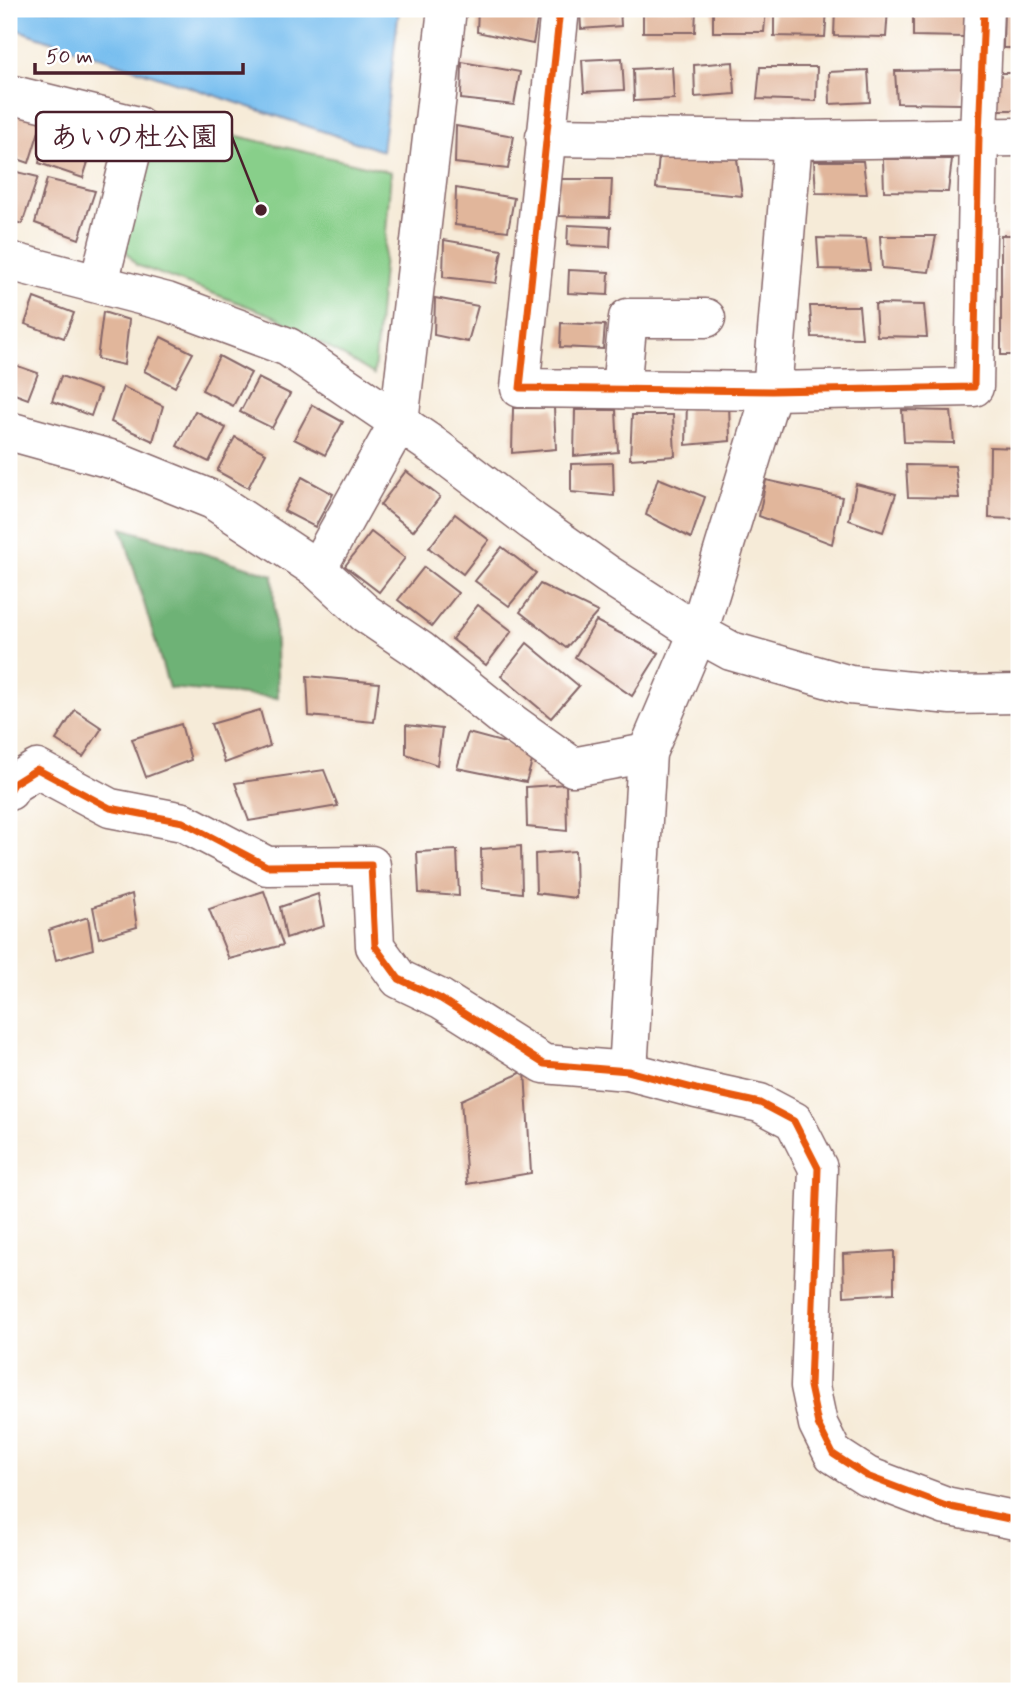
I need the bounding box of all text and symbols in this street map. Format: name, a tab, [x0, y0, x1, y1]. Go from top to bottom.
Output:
scale bar	[35, 32, 243, 76]
text: 50 m	[46, 43, 93, 71]
callout: あいの杜公園	[36, 112, 232, 161]
text: あいの杜公園	[50, 120, 218, 157]

